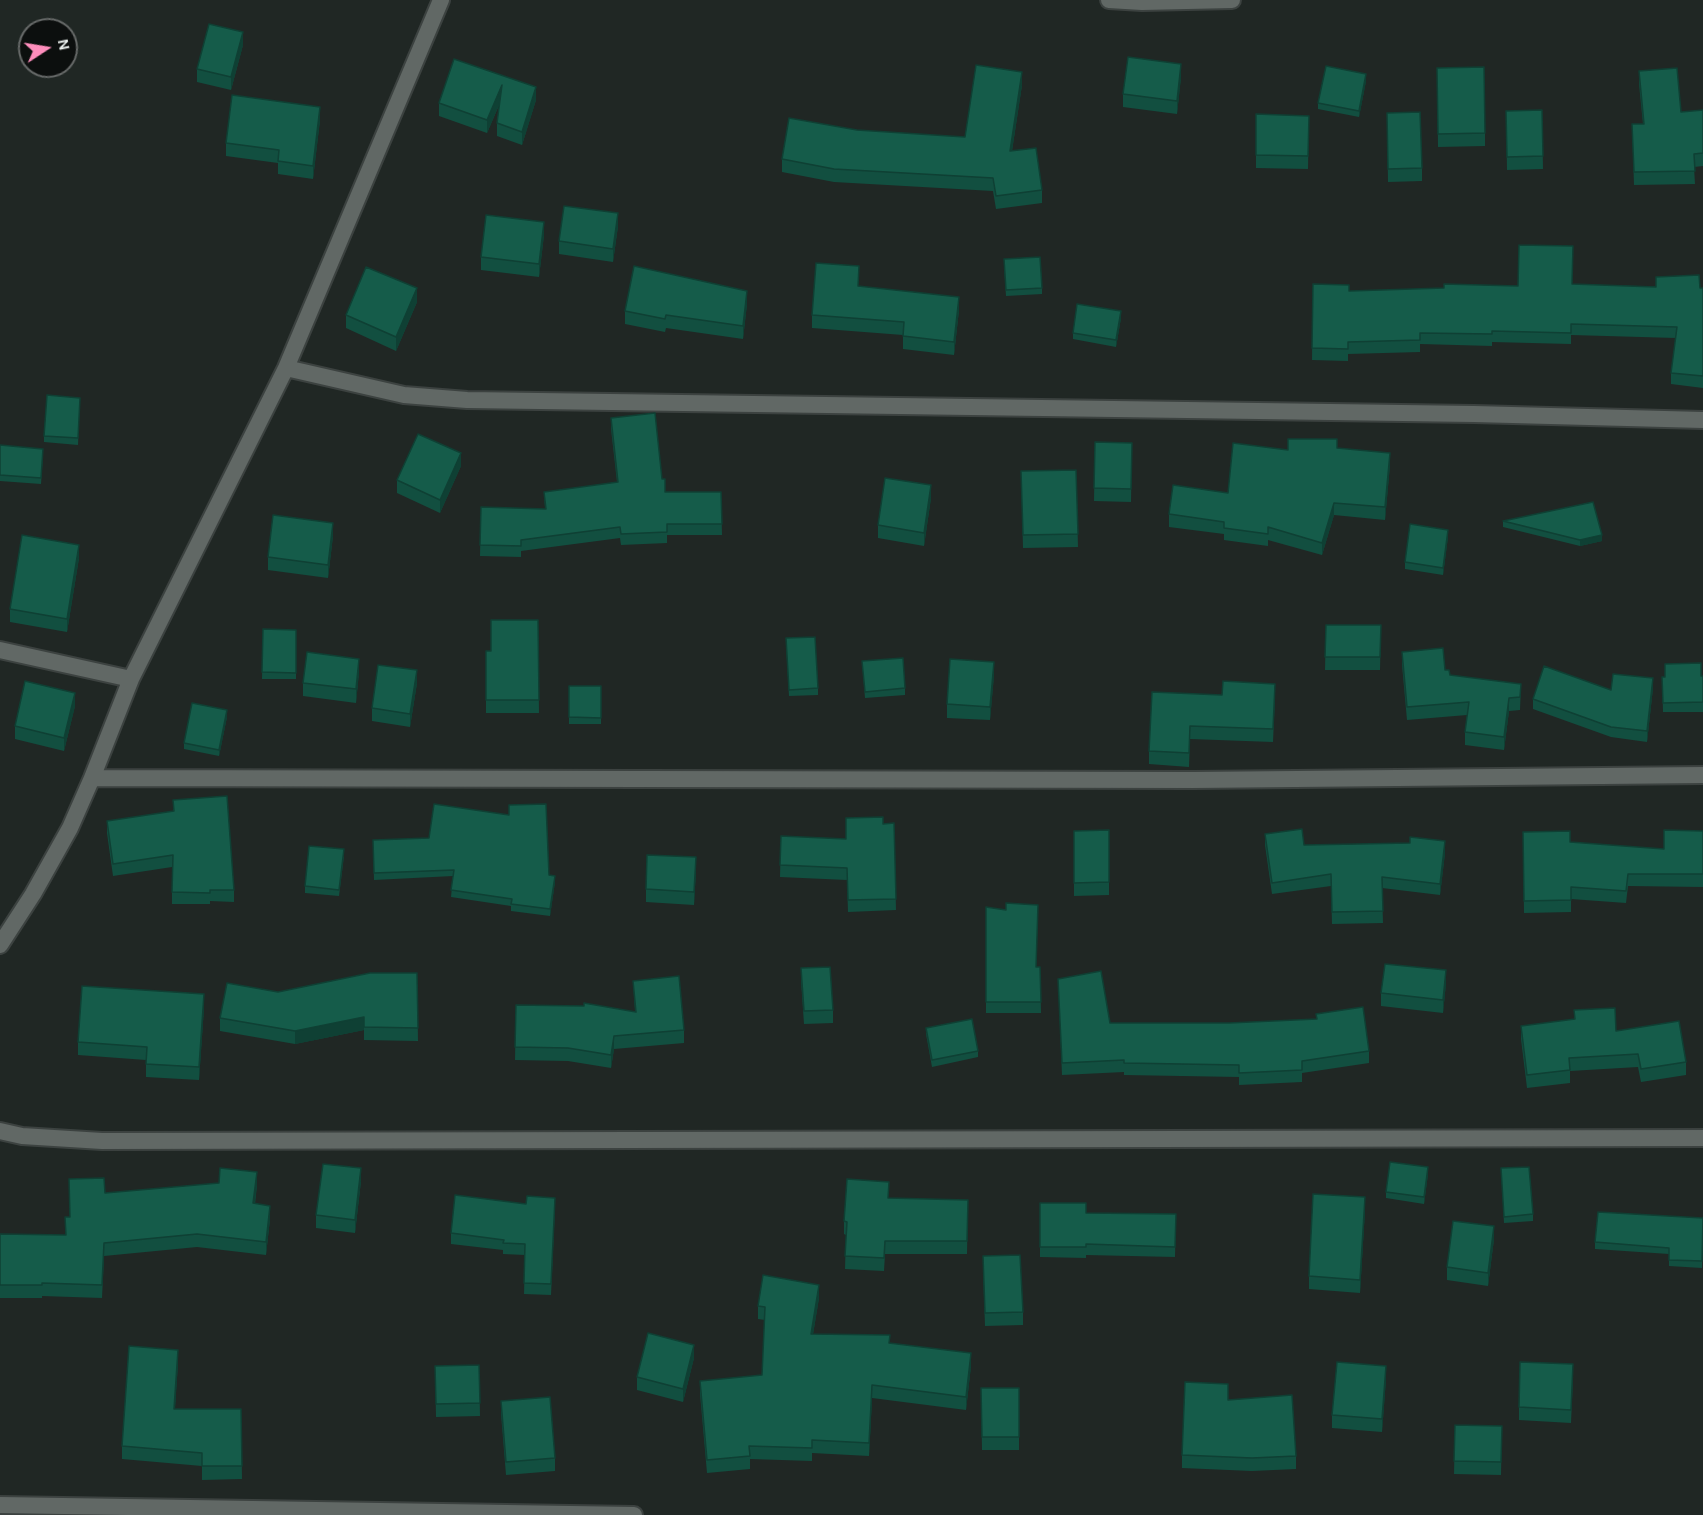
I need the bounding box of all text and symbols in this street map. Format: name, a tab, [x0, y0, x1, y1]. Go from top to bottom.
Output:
north arrow	[18, 18, 78, 78]
text: N	[54, 37, 75, 52]

